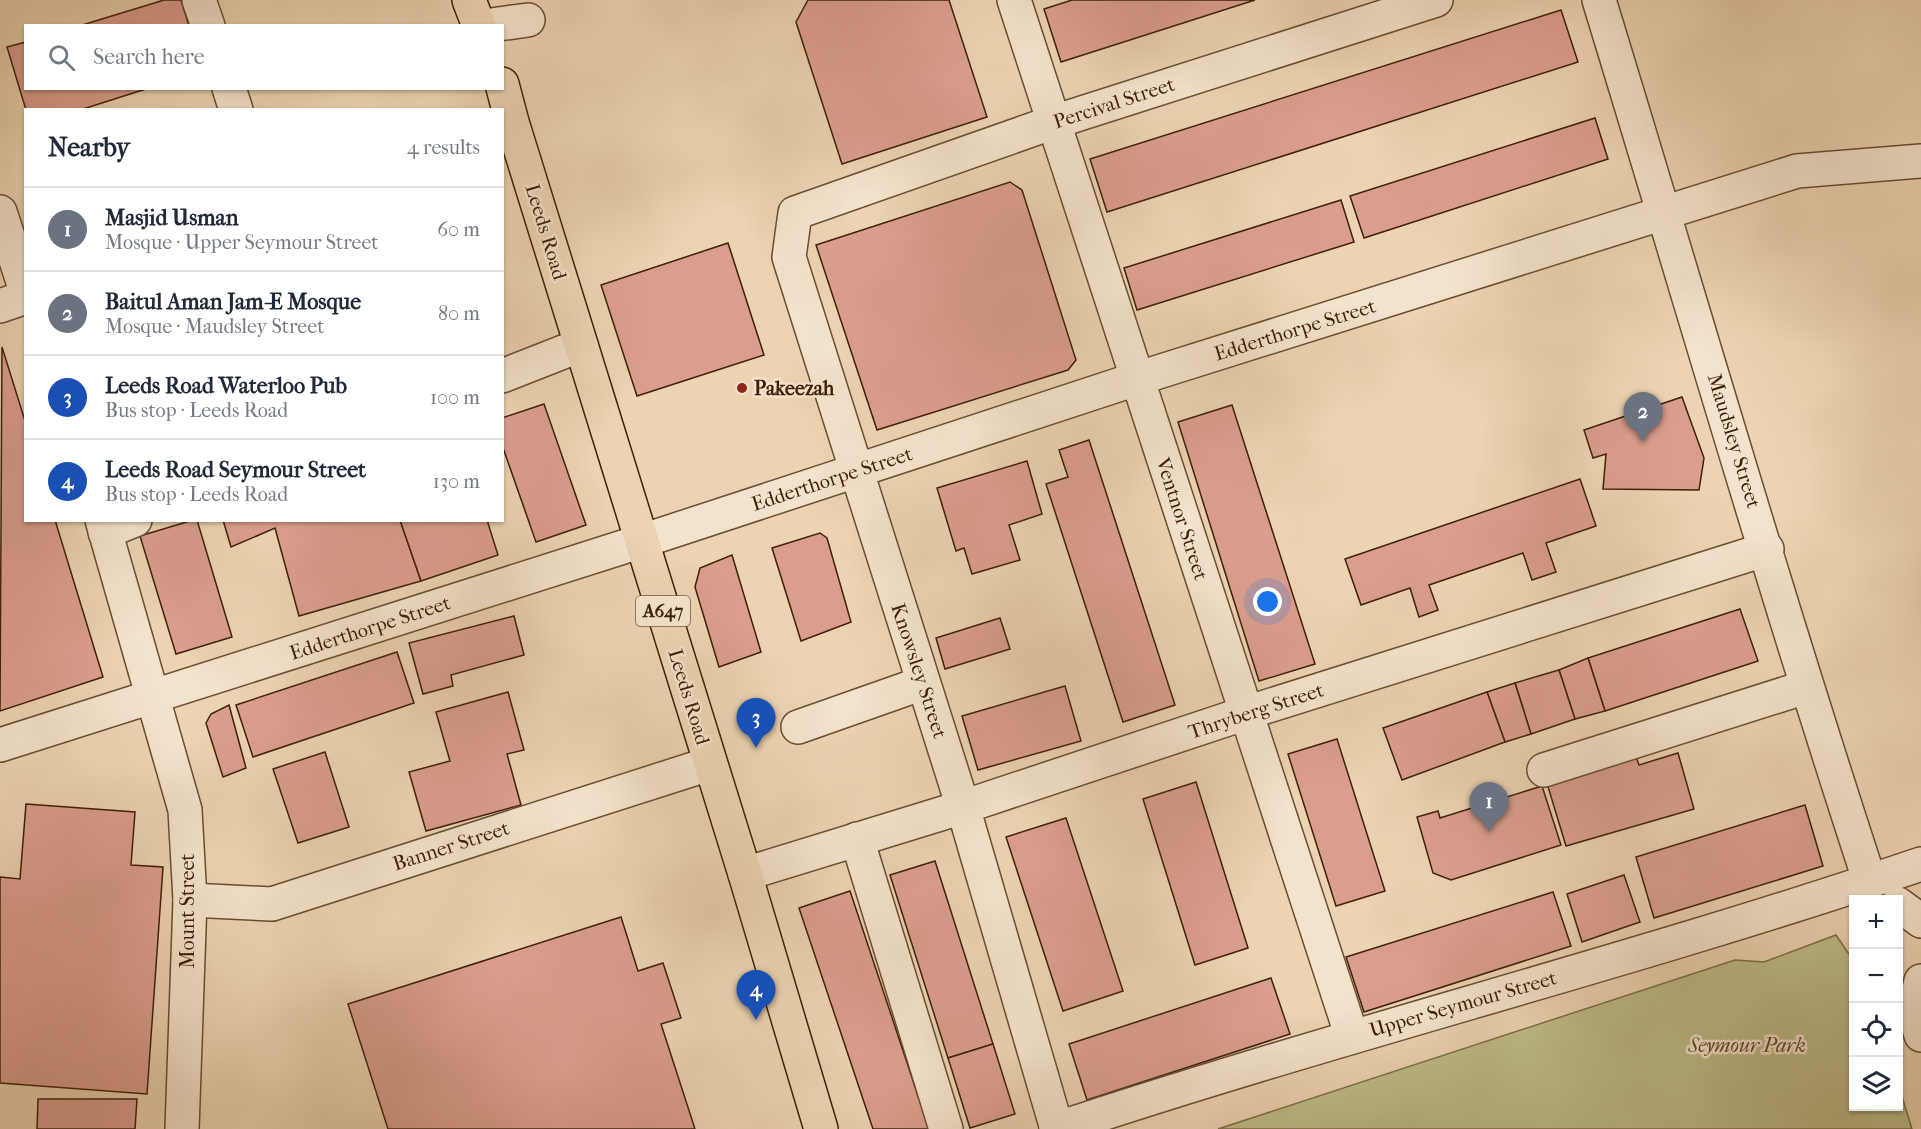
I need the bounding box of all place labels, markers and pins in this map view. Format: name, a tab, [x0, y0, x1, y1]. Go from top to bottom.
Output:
place label: Pakeezah	[754, 377, 835, 400]
marker: Pakeezah	[735, 381, 749, 395]
pin: 2	[1624, 392, 1662, 442]
pin: 3	[736, 698, 776, 748]
pin: 1	[1470, 782, 1508, 832]
pin: 4	[736, 970, 776, 1020]

